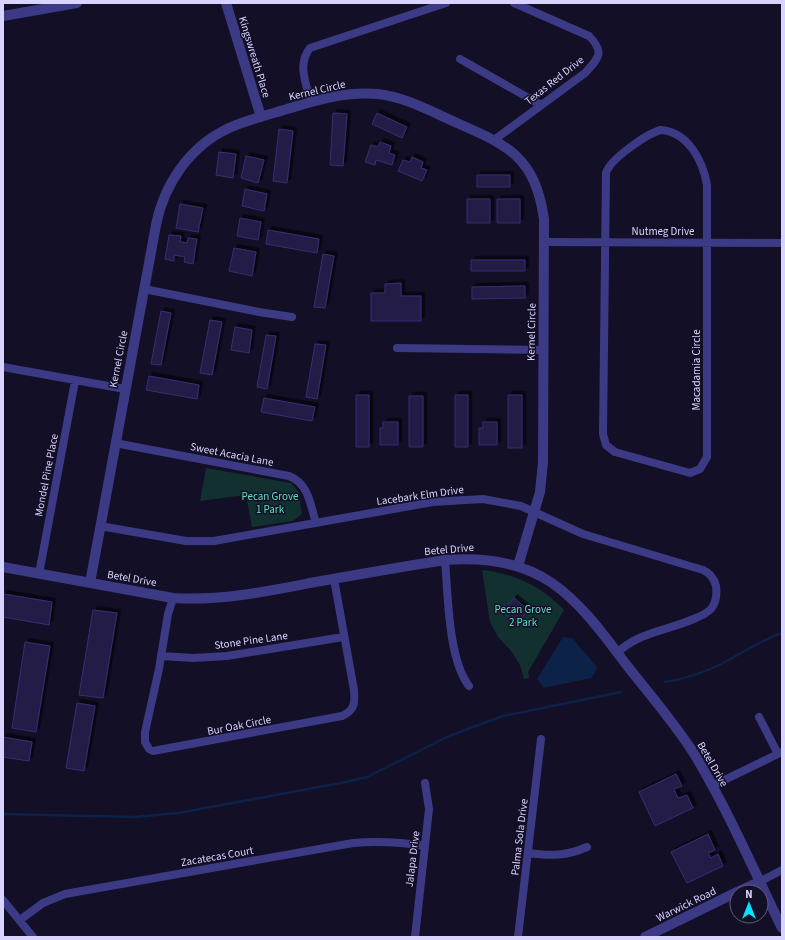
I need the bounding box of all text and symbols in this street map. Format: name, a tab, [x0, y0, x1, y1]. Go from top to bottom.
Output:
street label: Kingswreath Place	[235, 15, 274, 100]
street label: Texas Red Drive	[522, 52, 587, 108]
street label: Kernel Circle	[287, 77, 348, 104]
street label: Nutmeg Drive	[632, 224, 695, 239]
street label: Kernel Circle	[523, 302, 540, 361]
street label: Kernel Circle	[106, 329, 131, 389]
street label: Macadamia Circle	[689, 329, 704, 411]
street label: Mondel Pine Place	[31, 432, 62, 518]
street label: Sweet Acacia Lane	[189, 439, 275, 470]
street label: Lacebark Elm Drive	[376, 482, 465, 509]
park label: Pecan Grove 1 Park	[241, 489, 299, 517]
street label: Betel Drive	[424, 540, 475, 559]
street label: Betel Drive	[106, 567, 158, 590]
park label: Pecan Grove 2 Park	[494, 602, 552, 630]
street label: Stone Pine Lane	[213, 628, 289, 653]
street label: Bur Oak Circle	[206, 712, 273, 739]
street label: Betel Drive	[694, 739, 732, 790]
street label: Palma Sola Drive	[507, 797, 532, 876]
street label: Jalapa Drive	[402, 829, 423, 888]
street label: Zacatecas Court	[180, 843, 255, 870]
street label: Warwick Road	[654, 883, 719, 925]
north arrow	[729, 884, 769, 924]
text: N	[745, 887, 753, 902]

